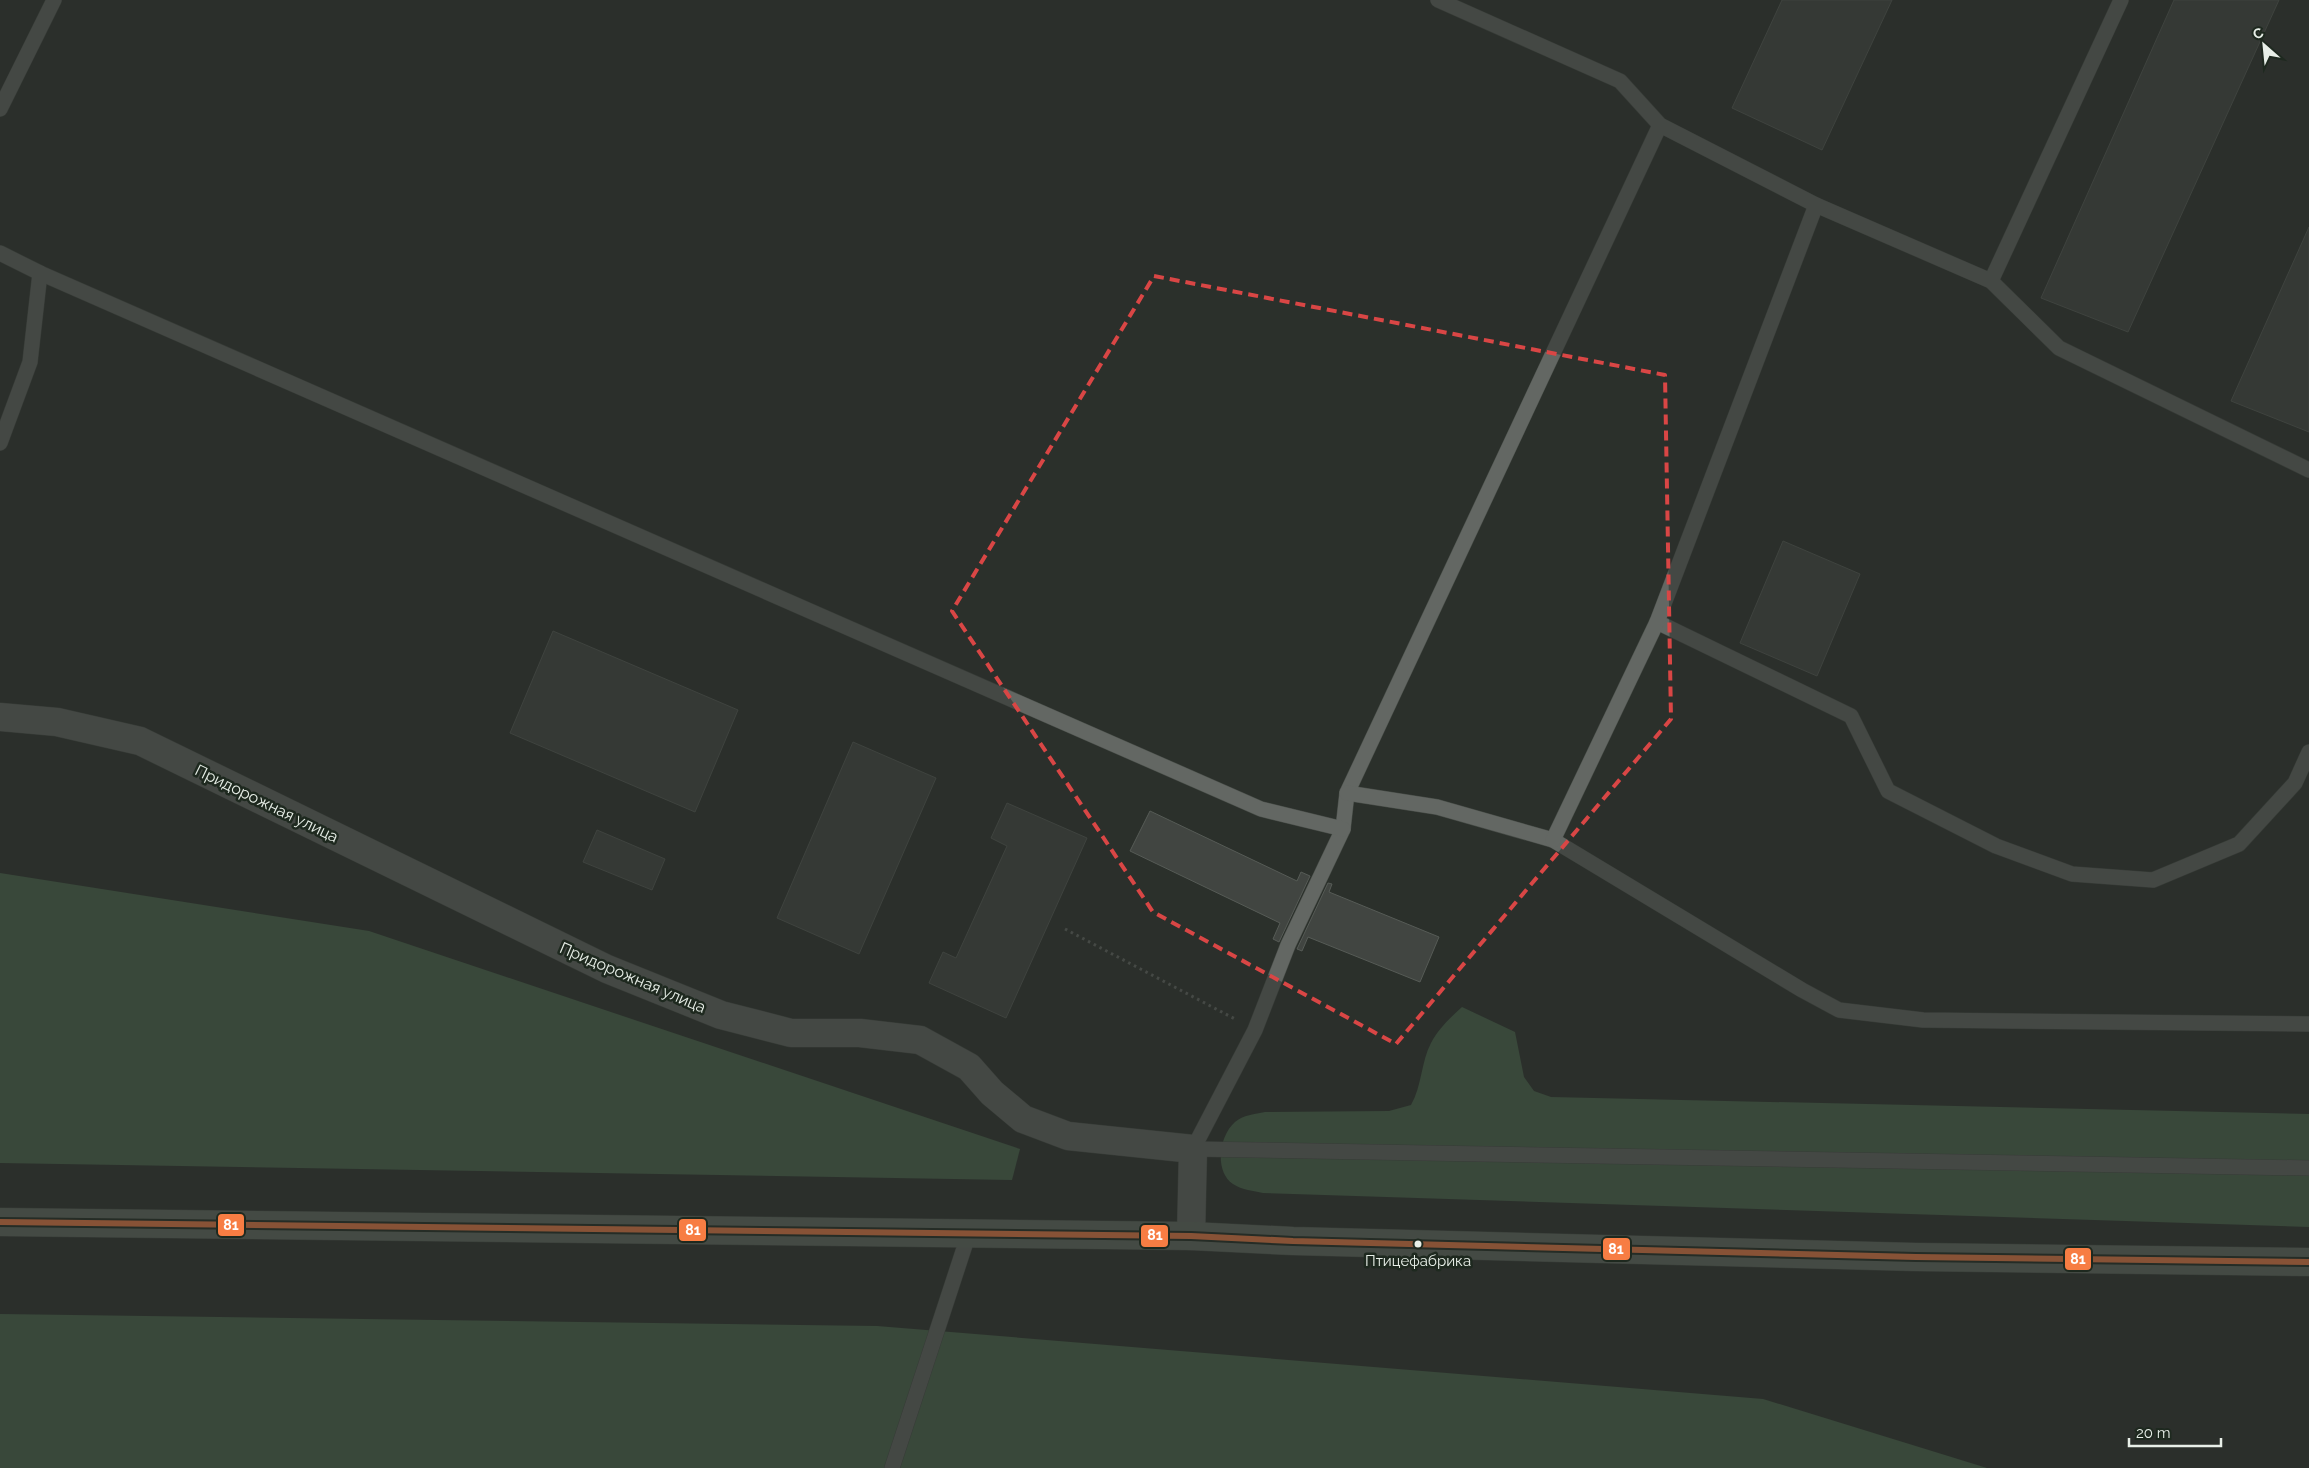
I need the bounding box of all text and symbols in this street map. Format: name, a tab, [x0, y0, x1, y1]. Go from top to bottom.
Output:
north arrow	[2239, 20, 2289, 70]
text: С	[2250, 24, 2266, 43]
street label: Придорожная улица	[192, 761, 341, 846]
street label: Придорожная улица	[557, 938, 709, 1017]
line badge: 81	[217, 1213, 245, 1237]
text: 81	[223, 1217, 239, 1233]
line badge: 81	[678, 1218, 707, 1242]
text: 81	[685, 1222, 701, 1238]
line badge: 81	[1140, 1224, 1169, 1248]
text: 81	[1147, 1227, 1163, 1243]
line badge: 81	[1602, 1237, 1631, 1261]
marker: Птицефабрика	[1413, 1239, 1423, 1249]
text: 81	[1608, 1241, 1624, 1257]
line badge: 81	[2064, 1247, 2092, 1271]
text: 81	[2070, 1251, 2086, 1267]
place label: Птицефабрика	[1365, 1252, 1471, 1270]
scale bar	[2129, 1416, 2222, 1448]
text: 20 m	[2136, 1424, 2171, 1442]

